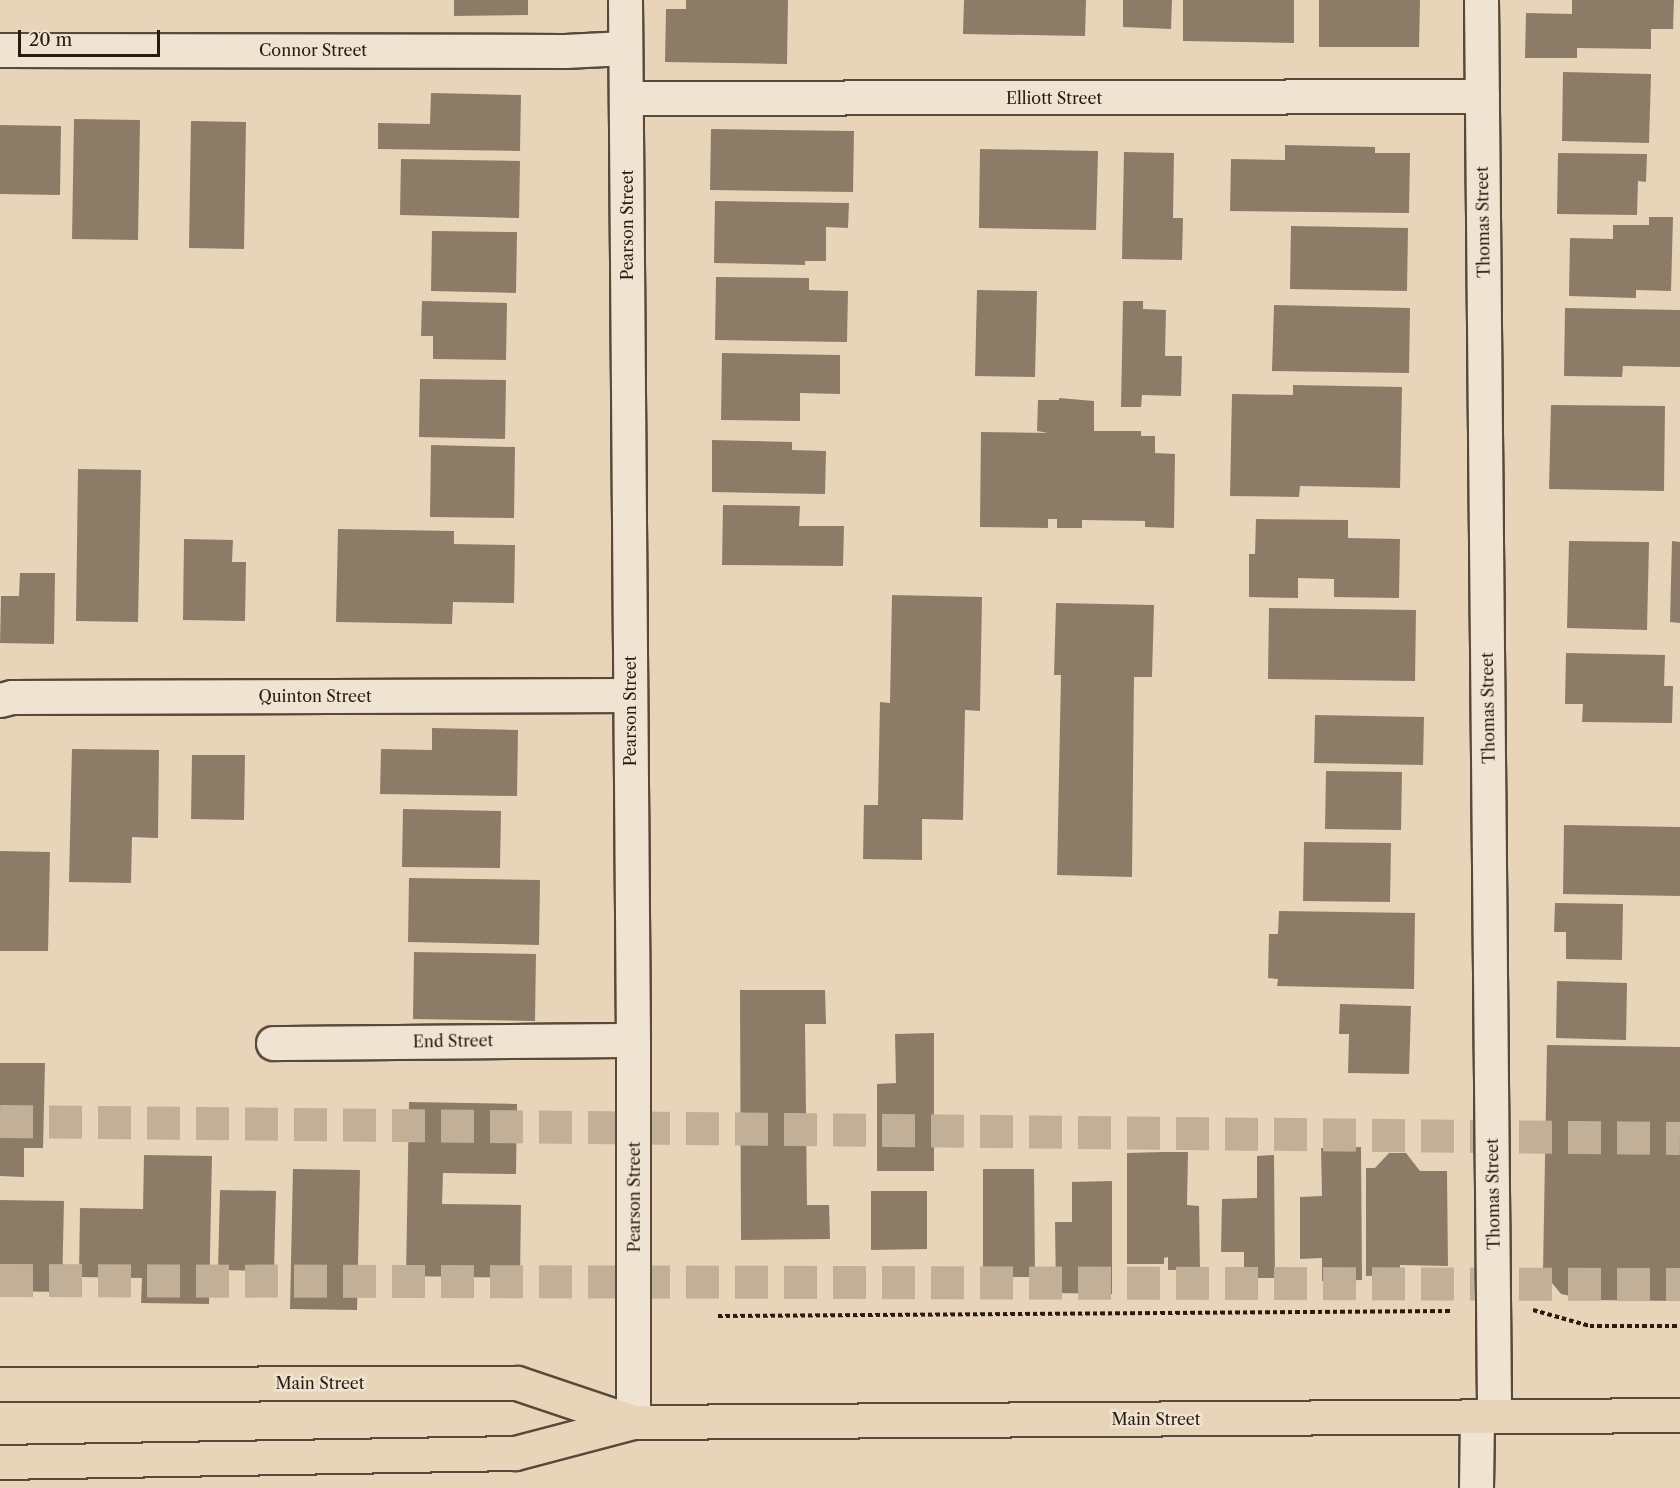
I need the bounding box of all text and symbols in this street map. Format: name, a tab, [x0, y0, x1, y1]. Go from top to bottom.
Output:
scale bar	[21, 18, 164, 56]
text: 20 m	[29, 29, 72, 51]
street label: Connor Street	[259, 40, 367, 60]
street label: Elliott Street	[1006, 88, 1102, 108]
street label: Thomas Street	[1472, 166, 1494, 278]
street label: Pearson Street	[617, 170, 637, 280]
street label: Thomas Street	[1477, 652, 1499, 764]
street label: Pearson Street	[620, 656, 640, 766]
street label: Quinton Street	[258, 686, 372, 706]
street label: End Street	[413, 1031, 493, 1051]
street label: Thomas Street	[1482, 1138, 1504, 1250]
street label: Pearson Street	[624, 1142, 644, 1252]
street label: Main Street	[276, 1373, 364, 1393]
street label: Main Street	[1112, 1409, 1200, 1429]

